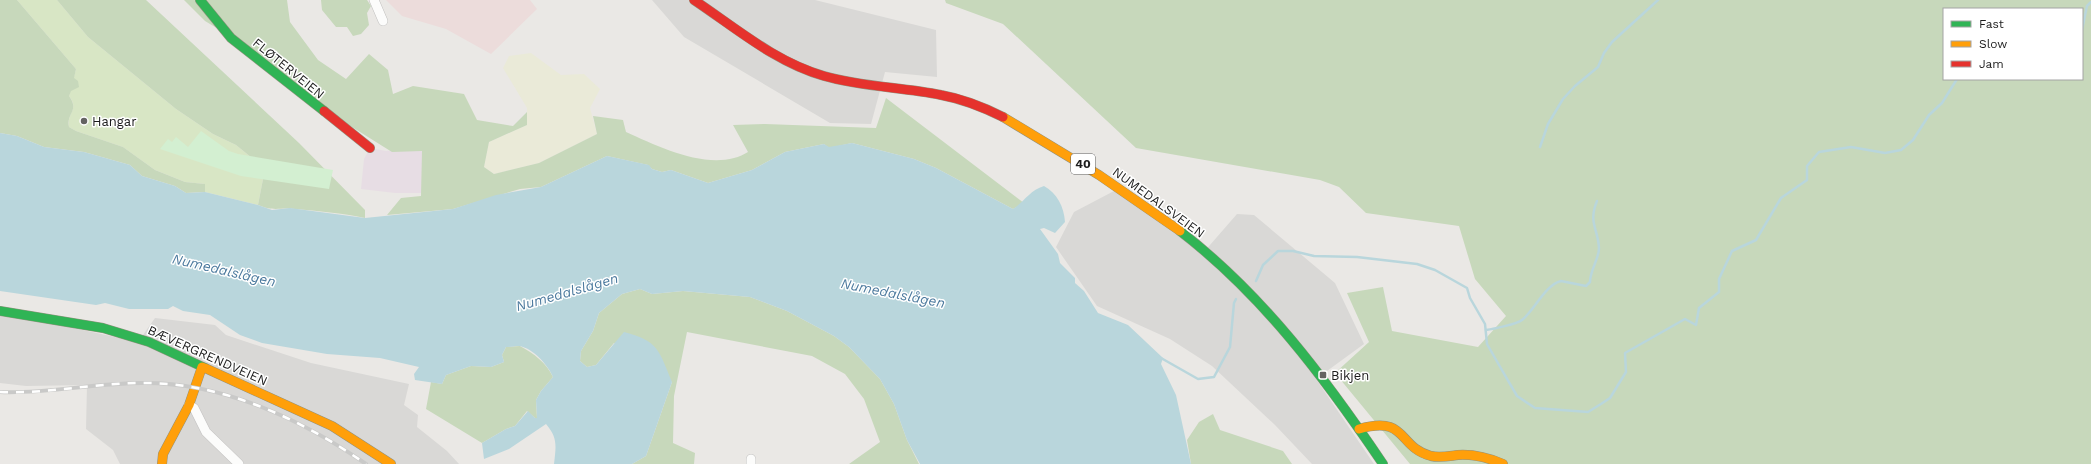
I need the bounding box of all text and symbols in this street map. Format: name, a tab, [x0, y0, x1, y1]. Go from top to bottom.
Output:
legend	[1943, 8, 2083, 80]
text: Fast	[1979, 17, 2004, 31]
street label: FLØTERVEIEN	[250, 35, 328, 102]
text: Slow	[1979, 37, 2007, 51]
text: Jam	[1979, 57, 2004, 71]
place label: Hangar	[92, 114, 136, 129]
marker: Hangar	[79, 116, 89, 126]
road number: 40	[1071, 154, 1095, 174]
street label: NUMEDALSVEIEN	[1110, 164, 1208, 241]
water label: Numedalslågen	[171, 250, 277, 290]
water label: Numedalslågen	[514, 270, 620, 314]
water label: Numedalslågen	[840, 275, 946, 311]
street label: BÆVERGRENDVEIEN	[146, 322, 270, 389]
place label: Bikjen	[1331, 368, 1369, 383]
marker: Bikjen	[1318, 370, 1328, 380]

